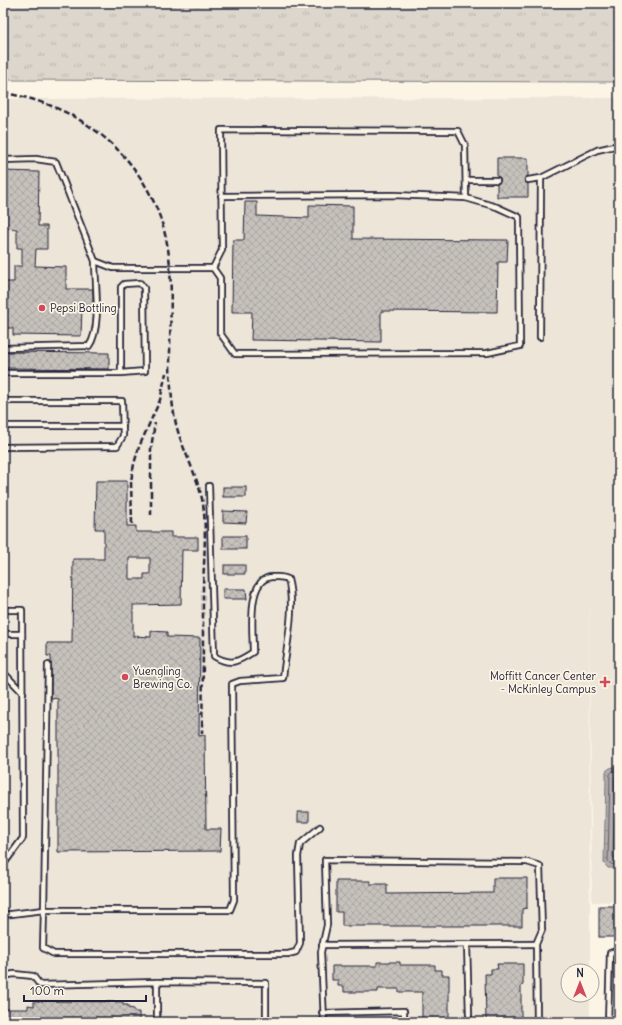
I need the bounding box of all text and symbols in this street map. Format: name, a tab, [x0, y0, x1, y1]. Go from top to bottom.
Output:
place label: Pepsi Bottling	[50, 301, 117, 315]
marker: Pepsi Bottling	[37, 303, 47, 313]
place label: Yuengling Brewing Co.	[133, 664, 192, 691]
place label: Moffitt Cancer Center - McKinley Campus	[490, 669, 597, 696]
marker: Yuengling Brewing Co.	[120, 672, 130, 682]
marker: Moffitt Cancer Center - McKinley Campus	[599, 676, 611, 688]
north arrow	[560, 963, 600, 1003]
text: N	[576, 966, 584, 980]
scale bar	[24, 977, 146, 1003]
text: 100 m	[30, 983, 64, 998]

